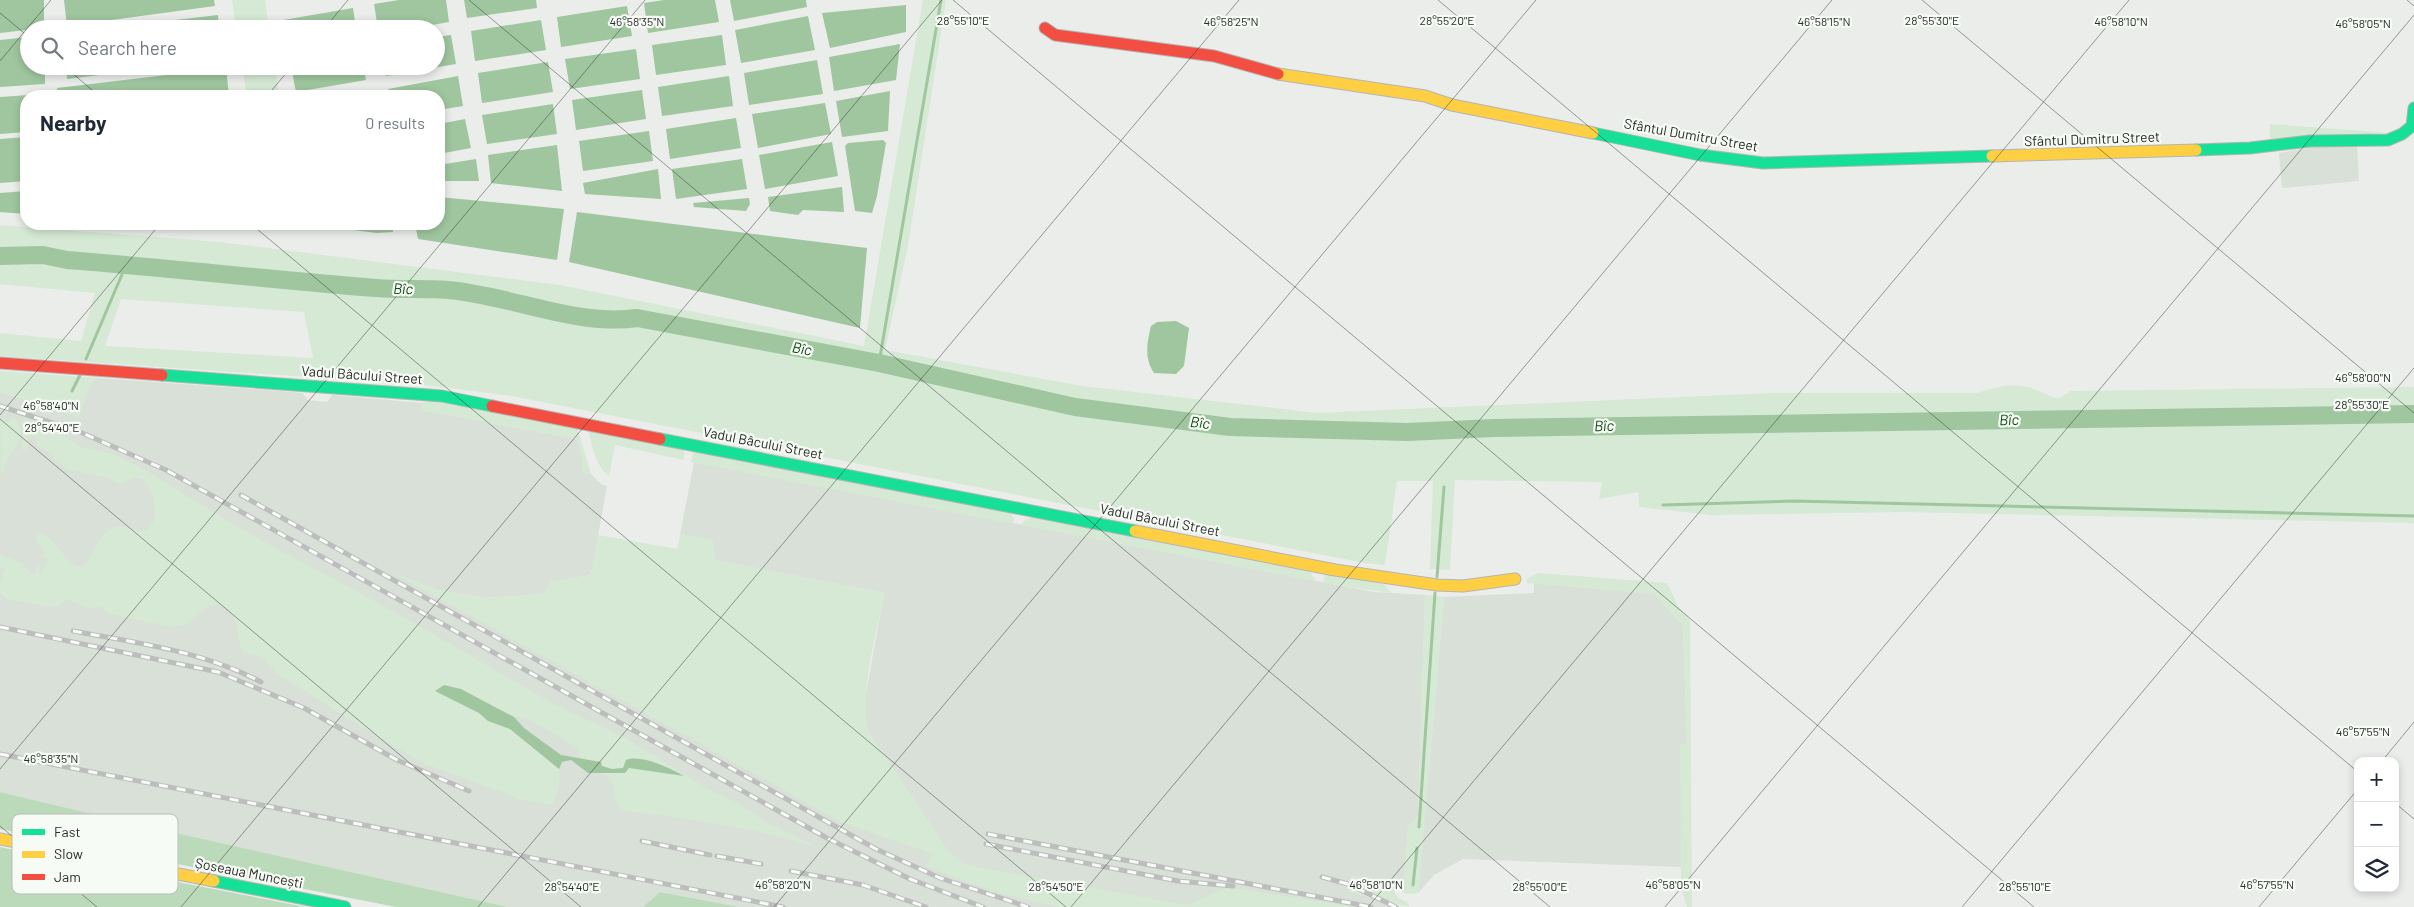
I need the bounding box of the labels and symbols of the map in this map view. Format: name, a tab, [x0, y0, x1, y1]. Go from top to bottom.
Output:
text: 28°55'10"E	[937, 13, 989, 27]
text: 28°55'20"E	[1420, 13, 1474, 27]
text: 28°55'30"E	[1905, 13, 1959, 27]
text: 46°58'35"N	[610, 14, 665, 28]
text: 46°58'25"N	[1203, 14, 1259, 28]
text: 46°58'15"N	[1797, 14, 1851, 28]
text: 46°58'10"N	[2094, 14, 2148, 28]
text: 46°58'05"N	[2335, 16, 2391, 30]
street label: Sfântul Dumitru Street	[1623, 114, 1760, 155]
street label: Sfântul Dumitru Street	[2024, 128, 2160, 149]
water label: Bîc	[393, 279, 414, 297]
water label: Bîc	[791, 337, 814, 359]
street label: Vadul Bâcului Street	[301, 362, 423, 387]
text: 46°58'00"N	[2335, 370, 2391, 384]
text: 28°55'30"E	[2335, 397, 2389, 411]
text: 46°58'40"N	[23, 398, 79, 412]
water label: Bîc	[1999, 410, 2019, 428]
water label: Bîc	[1189, 412, 1211, 432]
water label: Bîc	[1594, 416, 1614, 434]
text: 28°54'40"E	[24, 420, 80, 434]
street label: Vadul Bâcului Street	[702, 423, 824, 462]
street label: Vadul Bâcului Street	[1099, 500, 1221, 539]
text: 46°57'55"N	[2336, 724, 2390, 738]
text: 46°58'35"N	[24, 751, 79, 765]
legend	[12, 814, 178, 894]
text: Fast	[54, 823, 80, 840]
text: Slow	[54, 845, 83, 862]
street label: Șoseaua Muncești	[194, 854, 304, 891]
text: Jam	[54, 868, 81, 885]
text: 46°58'20"N	[755, 877, 811, 891]
text: 46°58'10"N	[1349, 877, 1403, 891]
text: 46°58'05"N	[1645, 877, 1701, 891]
text: 46°57'55"N	[2240, 877, 2294, 891]
text: 28°54'40"E	[544, 879, 600, 893]
text: 28°54'50"E	[1029, 879, 1083, 893]
text: 28°55'00"E	[1512, 879, 1568, 893]
text: 28°55'10"E	[1999, 879, 2051, 893]

